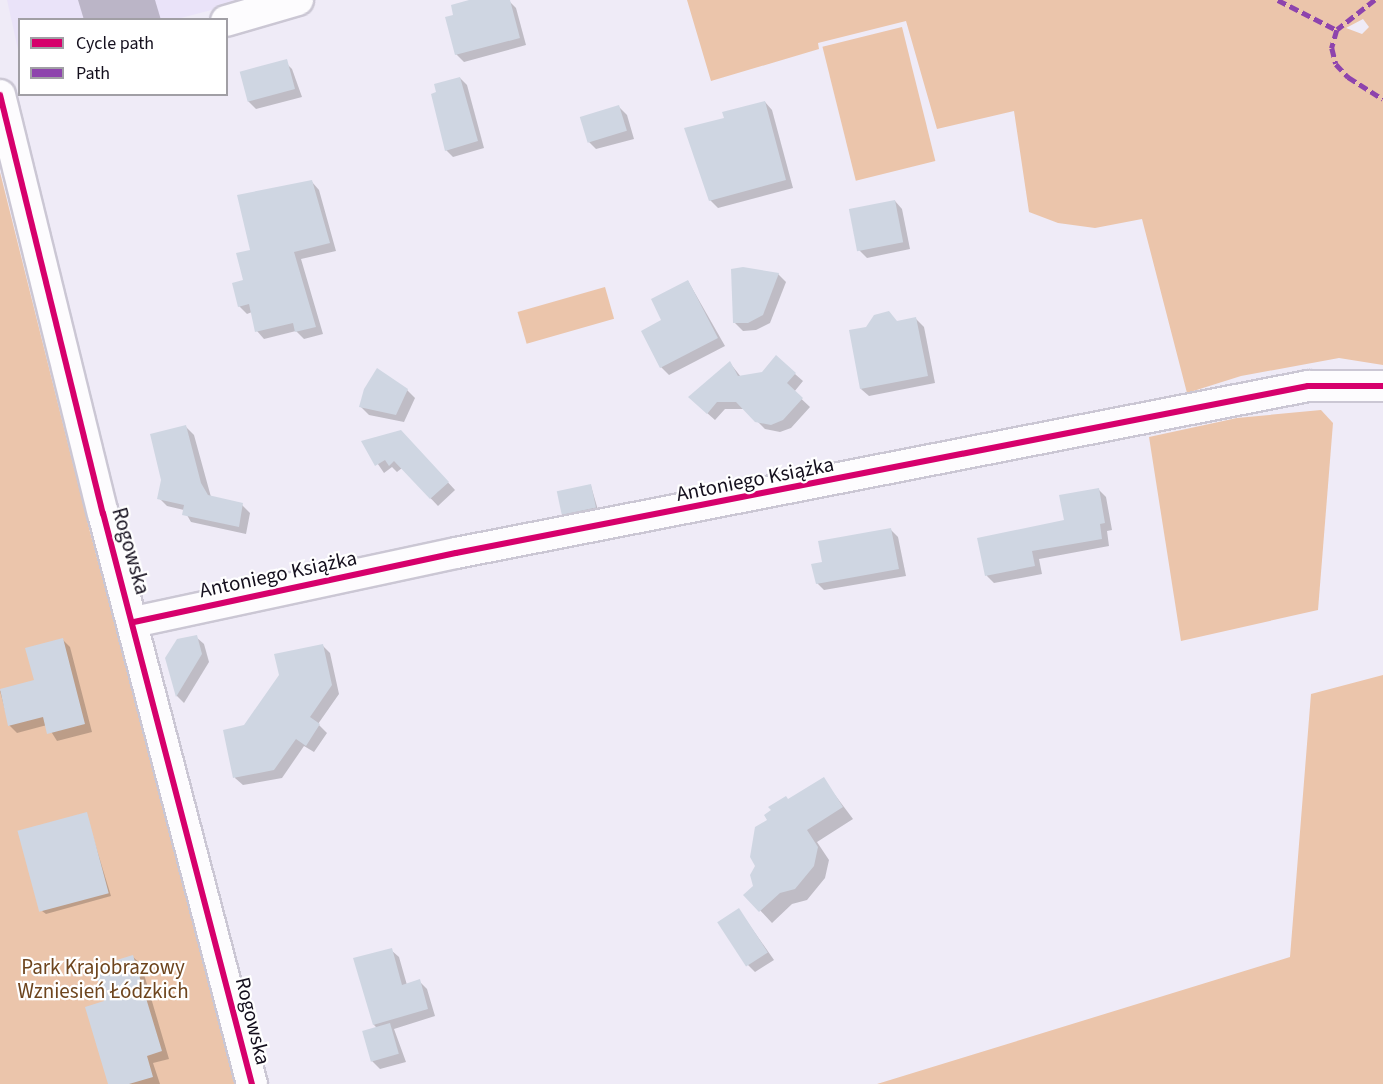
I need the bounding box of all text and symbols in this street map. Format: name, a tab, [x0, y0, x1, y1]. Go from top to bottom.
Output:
legend	[18, 18, 228, 96]
text: Cycle path	[76, 31, 154, 56]
text: Path	[76, 61, 110, 86]
street label: Antoniego Książka	[674, 451, 836, 507]
street label: Rogowska	[107, 505, 155, 597]
street label: Antoniego Książka	[197, 545, 359, 603]
park label: Park Krajobrazowy Wzniesień Łódzkich	[17, 954, 189, 1004]
street label: Rogowska	[230, 975, 276, 1067]

